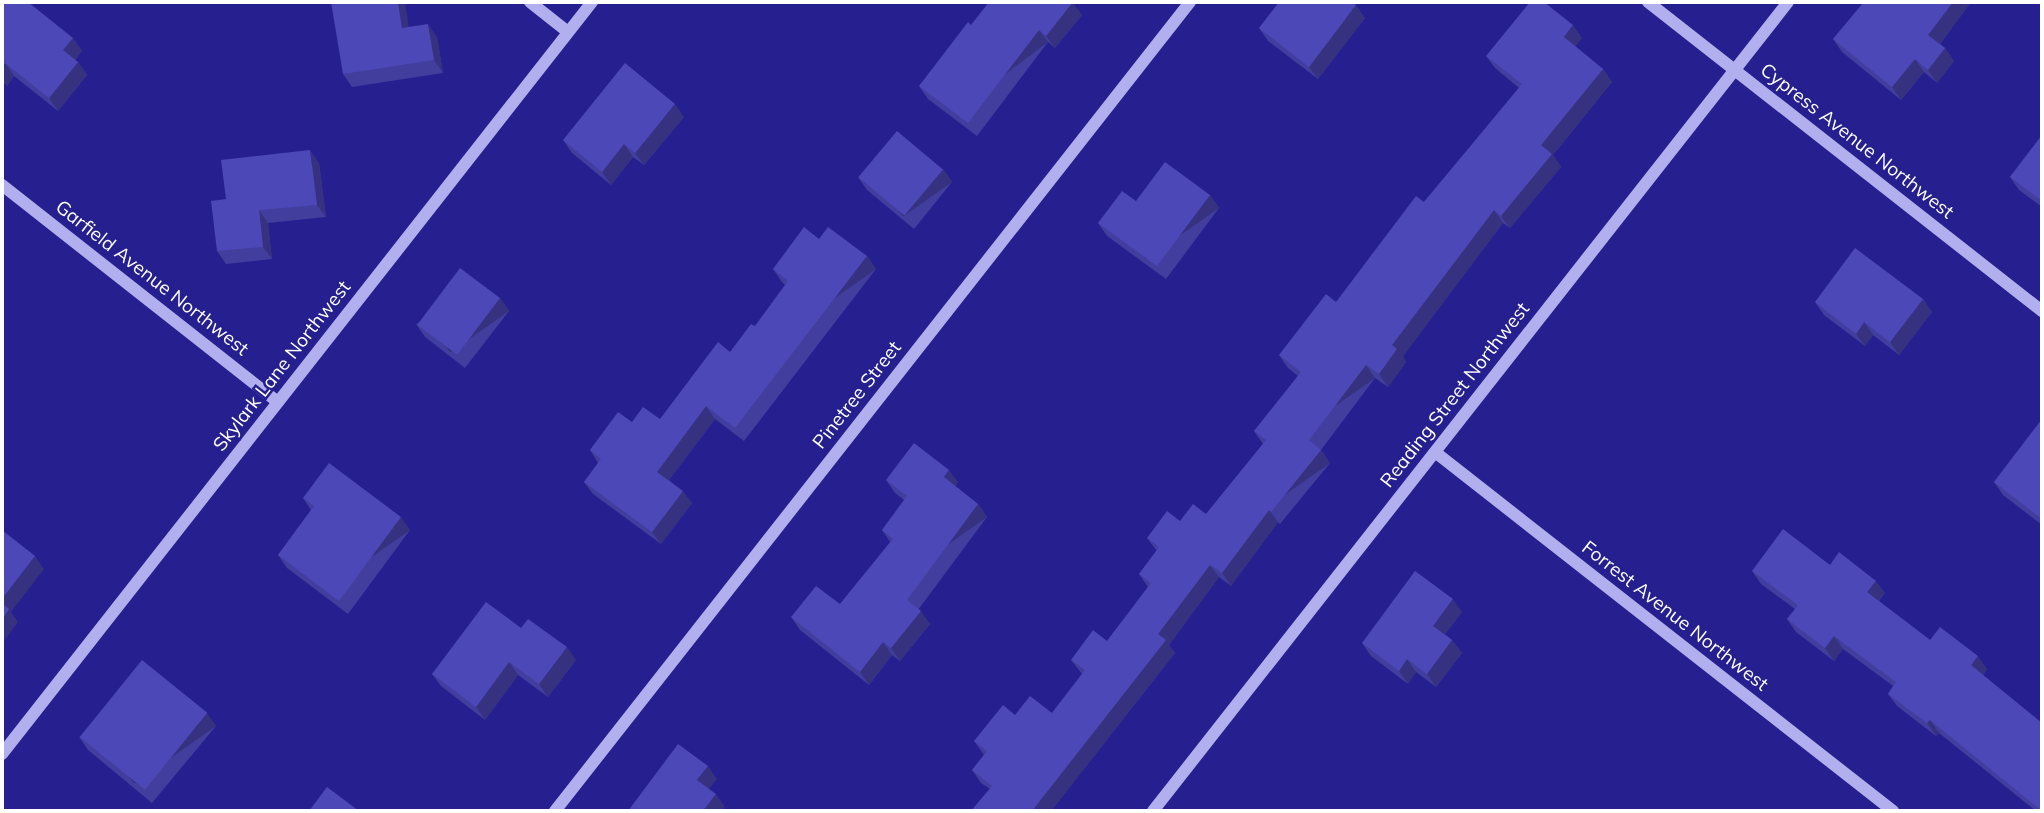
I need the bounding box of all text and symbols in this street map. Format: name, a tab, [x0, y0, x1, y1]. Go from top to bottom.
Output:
street label: Cypress Avenue Northwest	[1756, 58, 1958, 224]
street label: Garfield Avenue Northwest	[51, 196, 253, 360]
street label: Skylark Lane Northwest	[208, 276, 356, 456]
street label: Reading Street Northwest	[1376, 298, 1534, 492]
street label: Pinetree Street	[808, 337, 906, 453]
street label: Forrest Avenue Northwest	[1577, 536, 1773, 696]

